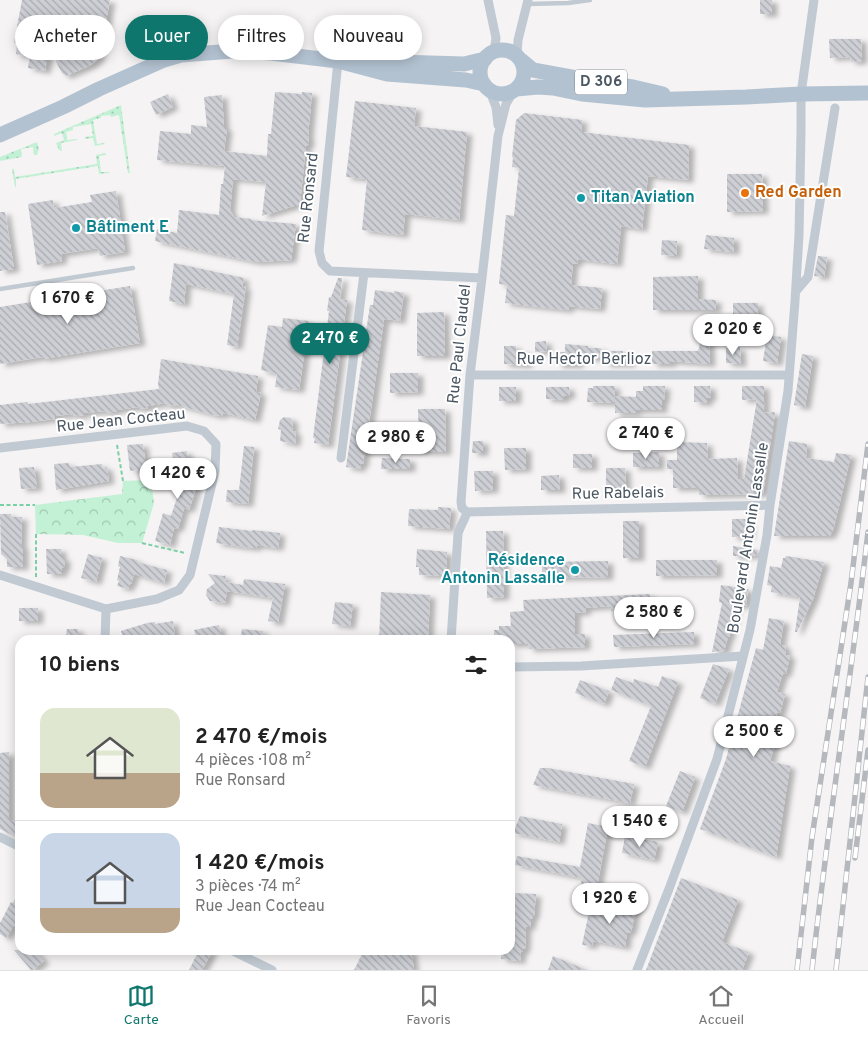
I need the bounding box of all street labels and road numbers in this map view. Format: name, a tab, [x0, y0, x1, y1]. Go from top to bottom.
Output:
road number: D 306	[575, 70, 627, 94]
street label: Rue Ronsard	[294, 152, 324, 244]
street label: Rue Paul Claudel	[444, 283, 476, 405]
street label: Rue Hector Berlioz	[516, 350, 652, 370]
street label: Rue Jean Cocteau	[55, 404, 187, 438]
street label: Boulevard Antonin Lassalle	[724, 441, 774, 635]
street label: Rue Rabelais	[572, 483, 664, 505]

